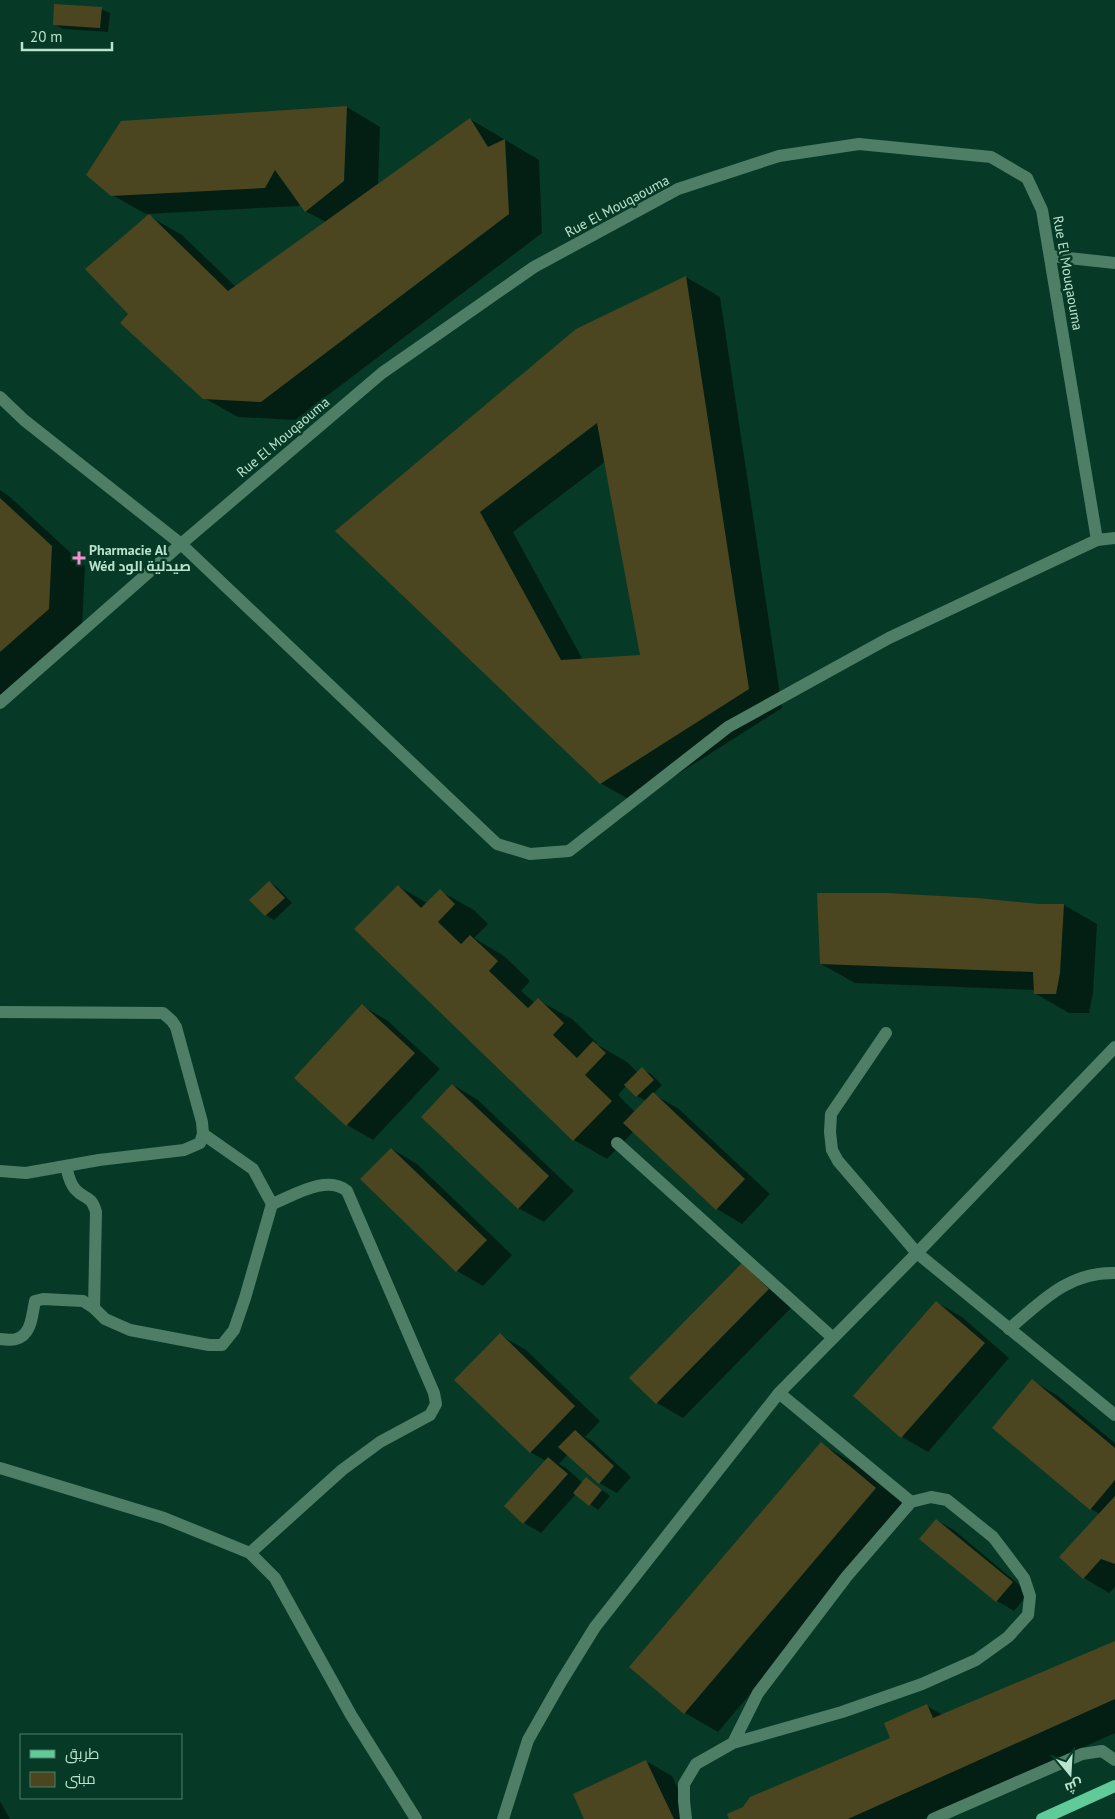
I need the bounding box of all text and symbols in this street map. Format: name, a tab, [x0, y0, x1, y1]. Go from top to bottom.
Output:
scale bar	[22, 20, 112, 52]
text: 20 m	[30, 27, 63, 46]
street label: Rue El Mouqaouma	[562, 171, 672, 241]
street label: Rue El Mouqaouma	[1049, 214, 1087, 332]
street label: Rue El Mouqaouma	[233, 393, 333, 481]
place label: Pharmacie Al Wéd صيدلية الود	[89, 541, 191, 575]
marker: Pharmacie Al Wéd صيدلية الود	[73, 552, 85, 564]
legend	[20, 1734, 182, 1799]
text: طريق	[65, 1744, 99, 1764]
north arrow	[1045, 1749, 1095, 1799]
text: مبنى	[65, 1769, 96, 1789]
text: ش	[1063, 1775, 1085, 1798]

